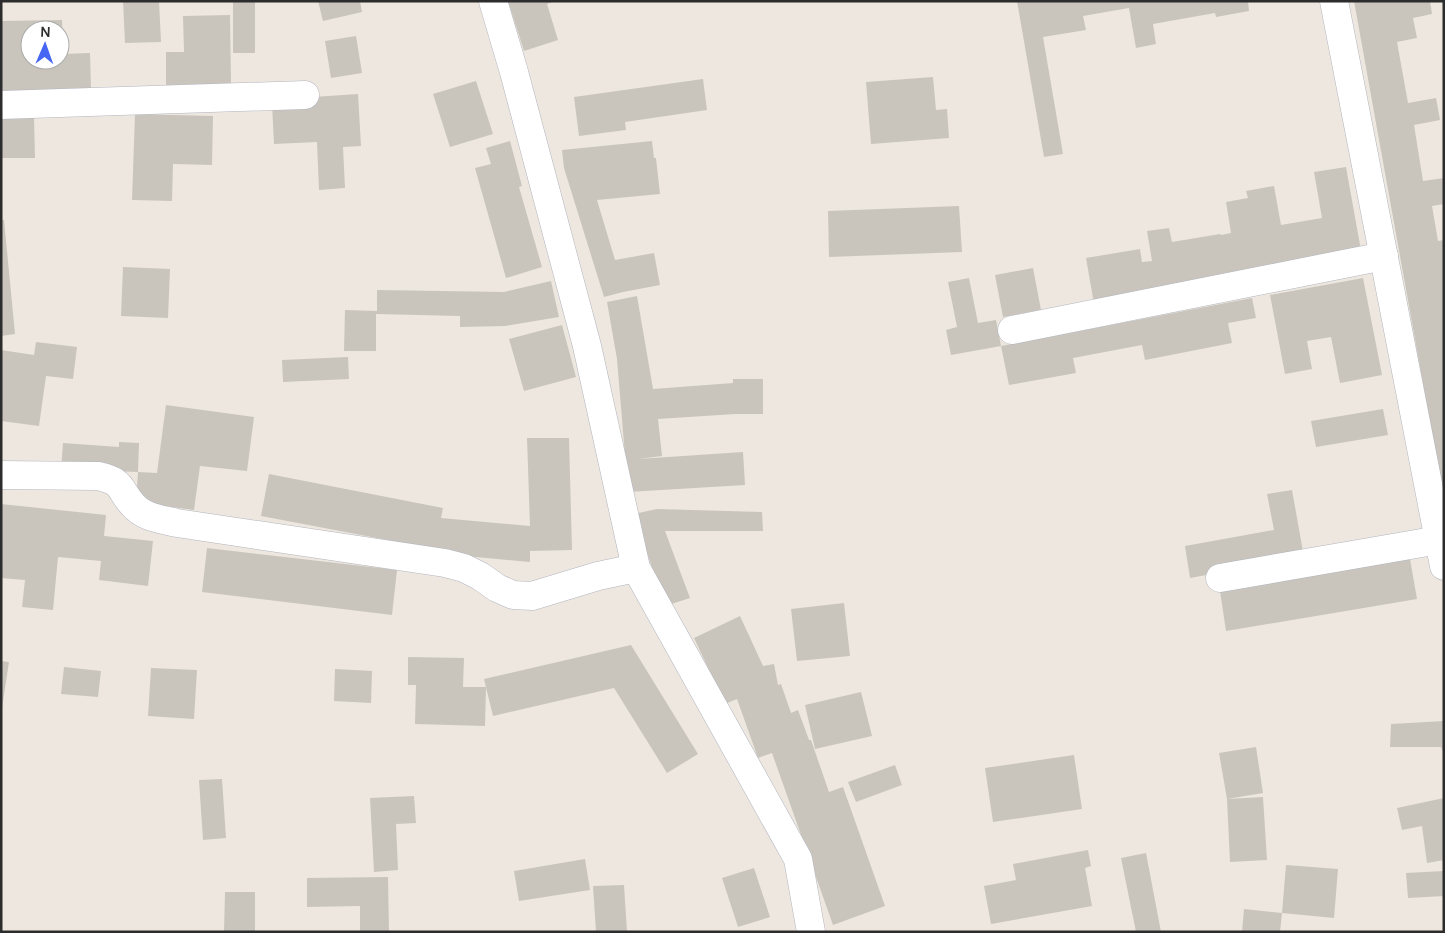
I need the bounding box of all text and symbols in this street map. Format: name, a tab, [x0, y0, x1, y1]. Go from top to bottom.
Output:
north arrow	[20, 20, 70, 70]
text: N	[40, 22, 51, 41]

